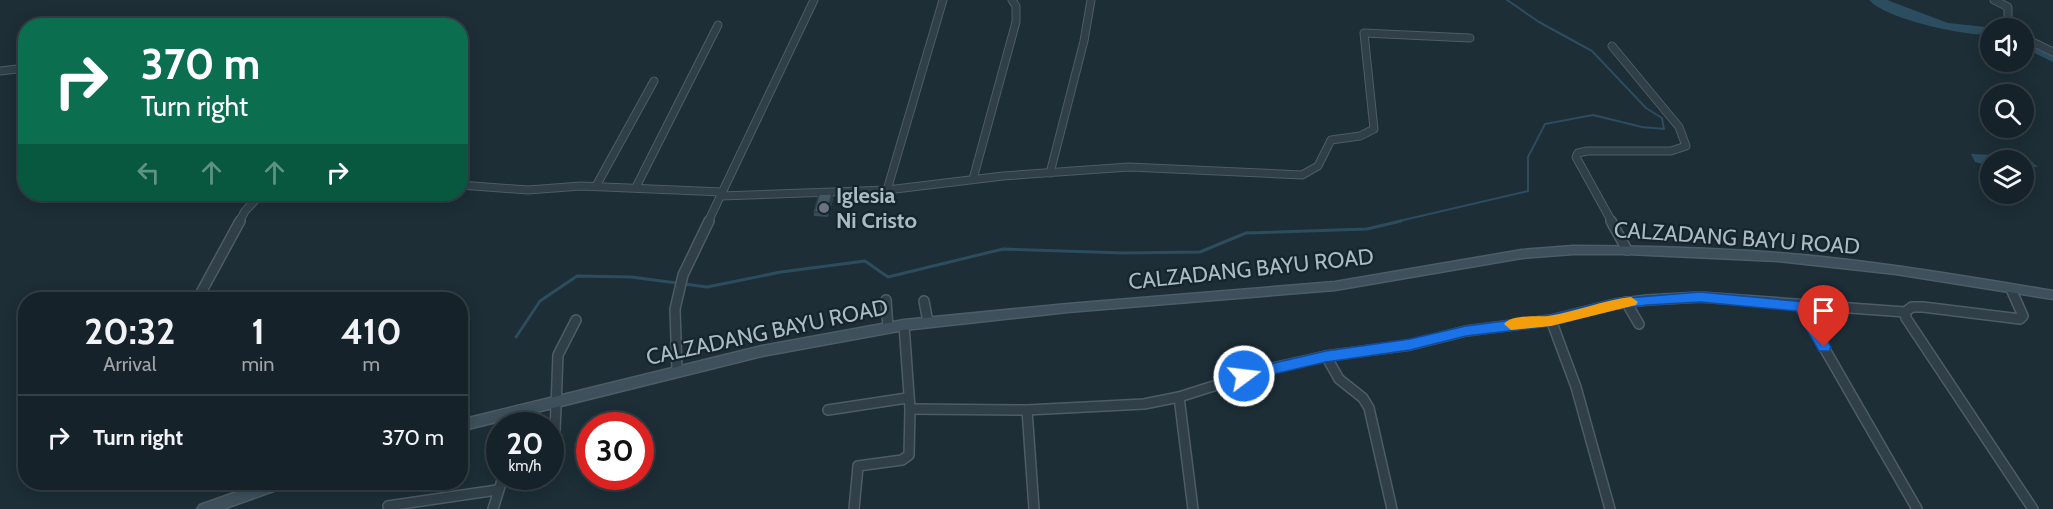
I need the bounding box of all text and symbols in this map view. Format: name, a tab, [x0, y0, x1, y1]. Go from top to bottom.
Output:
map controls	[1980, 18, 2034, 204]
button: sound	[1980, 18, 2034, 72]
text: 370 m	[141, 38, 260, 90]
icon: right	[42, 42, 120, 120]
button: search	[1980, 84, 2034, 138]
text: Turn right	[141, 90, 248, 123]
button: layers	[1980, 150, 2034, 204]
icon: left	[132, 156, 165, 189]
icon: ahead	[195, 156, 228, 189]
icon: ahead	[258, 156, 291, 189]
icon: right	[321, 156, 354, 189]
place label: Iglesia Ni Cristo	[836, 182, 917, 234]
marker: Iglesia Ni Cristo	[817, 201, 831, 215]
street label: CALZADANG BAYU ROAD	[1613, 216, 1861, 260]
street label: CALZADANG BAYU ROAD	[1127, 243, 1375, 295]
pin	[1798, 285, 1849, 347]
street label: CALZADANG BAYU ROAD	[644, 293, 890, 371]
icon: arrive	[1807, 294, 1840, 327]
text: 20:32	[84, 309, 175, 353]
text: 1	[251, 309, 265, 353]
text: 410	[341, 309, 402, 353]
position arrow	[1212, 344, 1276, 408]
text: Arrival	[103, 352, 156, 376]
text: min	[242, 352, 275, 376]
text: m	[362, 352, 380, 376]
speed limit sign: 30	[576, 412, 654, 490]
icon: right	[42, 421, 75, 454]
text: Turn right	[93, 424, 183, 451]
text: 370 m	[382, 424, 444, 451]
text: 20	[506, 425, 544, 462]
text: km/h	[509, 457, 541, 475]

